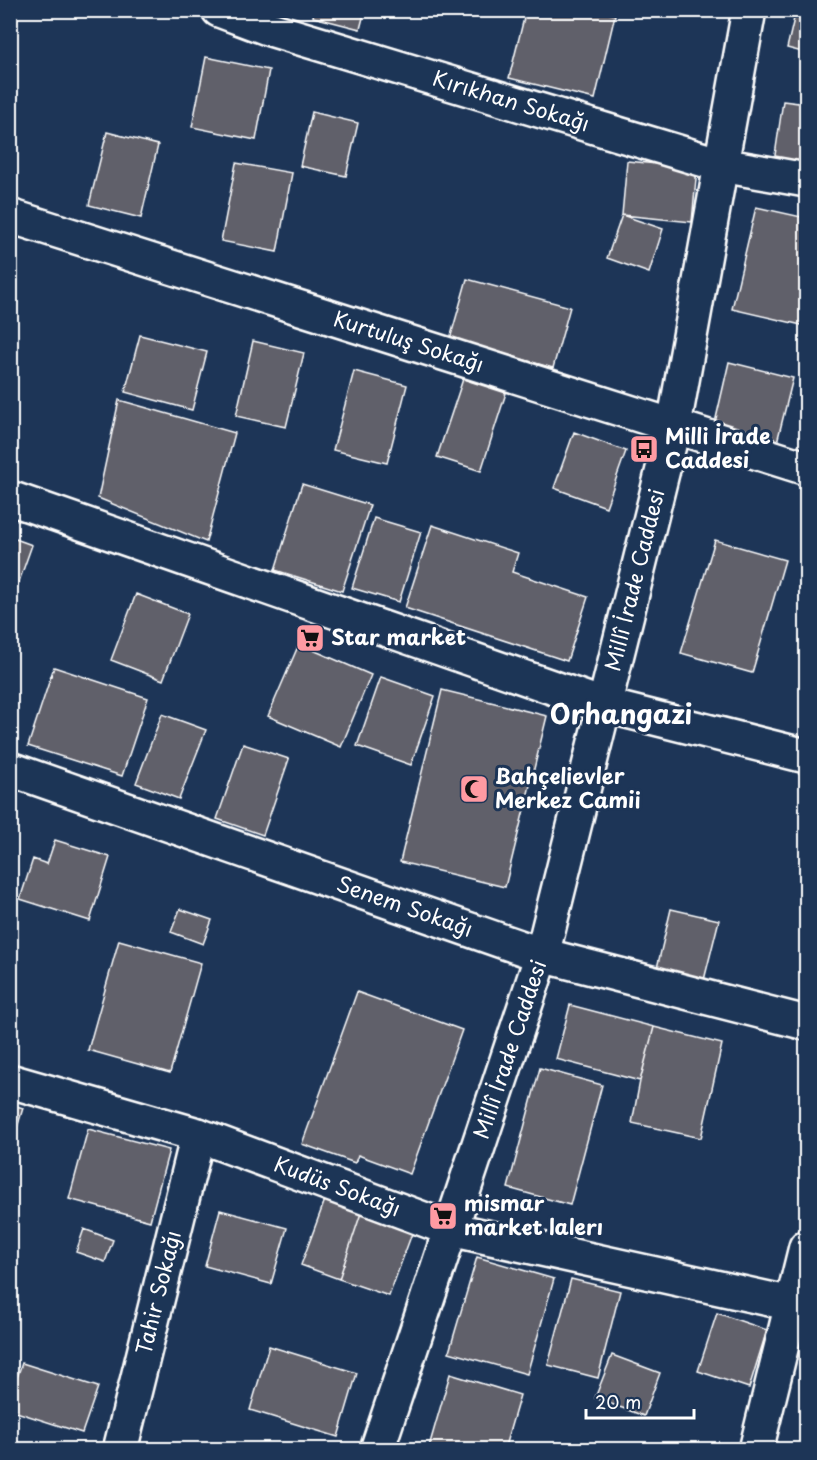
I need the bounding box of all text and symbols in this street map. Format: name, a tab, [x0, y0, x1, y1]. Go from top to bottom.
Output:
street label: Kırıkhan Sokağı	[429, 61, 594, 138]
street label: Kurtuluş Sokağı	[330, 301, 488, 379]
place label: Milli İrade Caddesi	[665, 419, 771, 475]
bus stop icon: Milli İrade Caddesi	[628, 433, 660, 465]
street label: Millî İrade Caddesi	[595, 485, 672, 674]
place label: Star market	[331, 620, 466, 652]
supermarket icon: Star market	[294, 622, 326, 654]
district label: Orhangazi	[550, 692, 692, 733]
place label: Bahçelievler Merkez Camii	[495, 759, 641, 815]
mosque icon: Bahçelievler Merkez Camii	[458, 773, 490, 805]
street label: Senem Sokağı	[333, 866, 478, 944]
street label: Millî İrade Caddesi	[464, 955, 553, 1143]
street label: Kudüs Sokağı	[270, 1147, 406, 1223]
place label: mismar market lalerı	[464, 1186, 603, 1242]
supermarket icon: mismar market lalerı	[427, 1200, 459, 1232]
street label: Tahir Sokağı	[126, 1227, 188, 1358]
scale bar	[586, 1382, 694, 1420]
text: 20 m	[595, 1388, 641, 1415]

